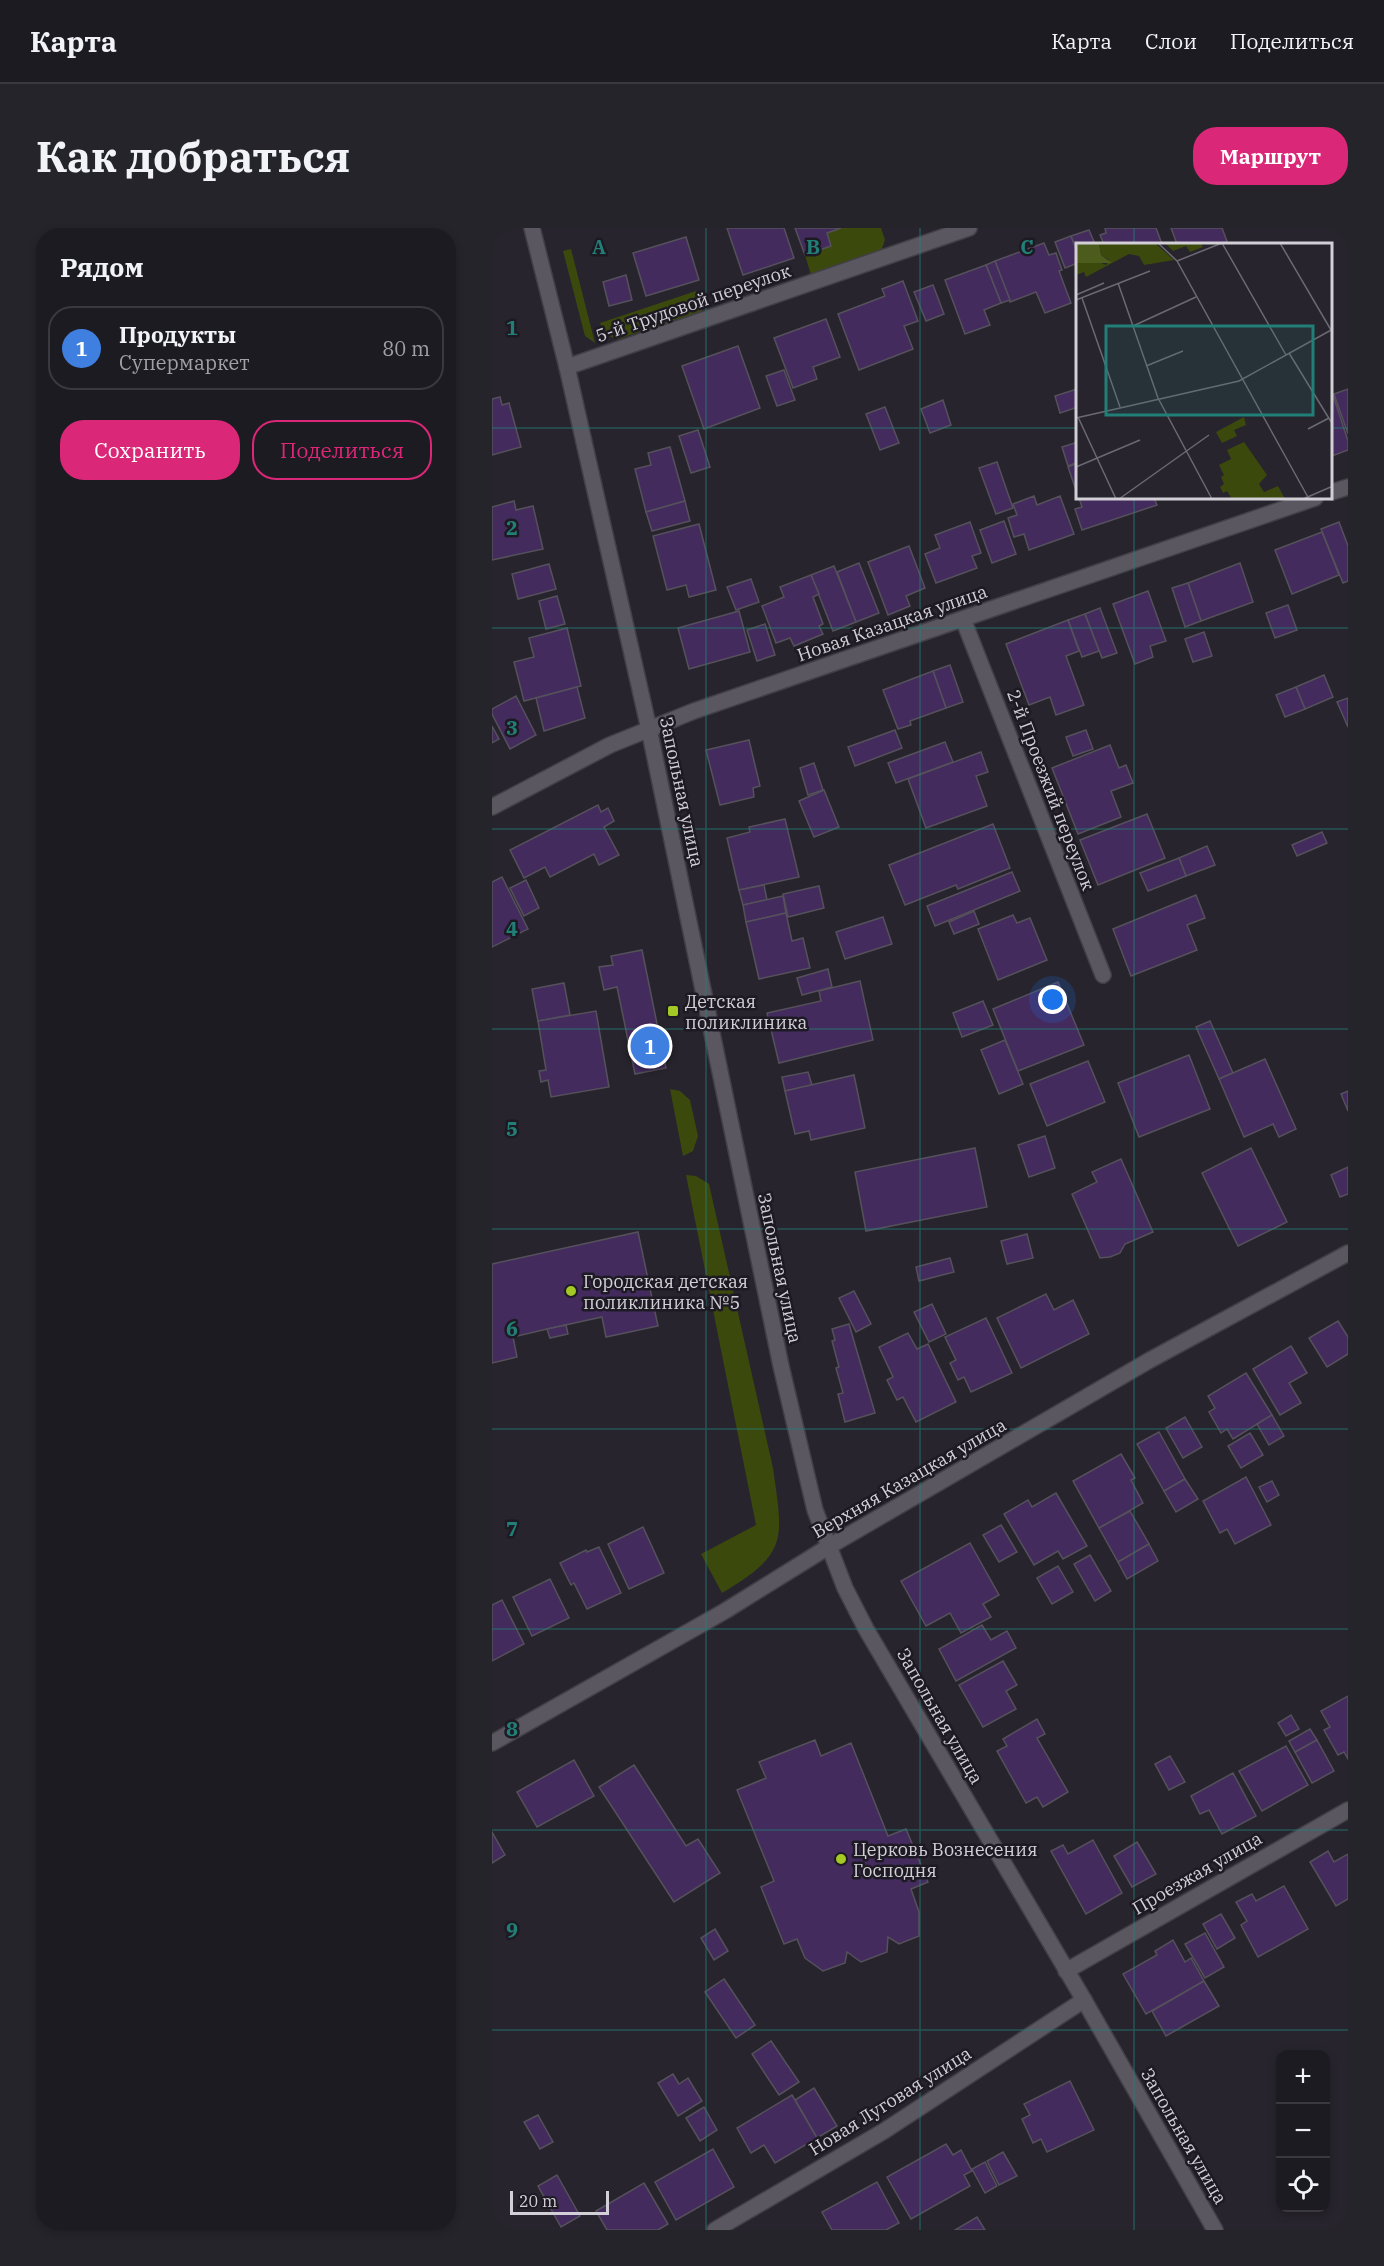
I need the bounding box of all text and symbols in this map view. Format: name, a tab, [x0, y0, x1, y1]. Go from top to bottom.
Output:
text: Карта	[30, 23, 117, 60]
text: Карта	[1051, 27, 1112, 55]
text: Слои	[1145, 27, 1197, 55]
text: Поделиться	[1230, 27, 1354, 55]
button: Маршрут	[1193, 127, 1348, 185]
text: Как добраться	[36, 129, 350, 184]
text: A	[592, 233, 606, 260]
text: B	[806, 233, 820, 260]
text: C	[1020, 233, 1034, 260]
inset map	[1076, 243, 1333, 500]
text: Рядом	[60, 250, 144, 284]
street label: 5-й Трудовой переулок	[592, 259, 794, 347]
text: 1	[506, 314, 518, 341]
text: Продукты	[119, 320, 236, 349]
text: 1	[76, 335, 88, 362]
text: 80 m	[382, 335, 430, 362]
text: Супермаркет	[119, 349, 250, 376]
button: Сохранить	[60, 420, 240, 480]
button: Поделиться	[252, 420, 432, 480]
text: 2	[506, 514, 518, 541]
street label: Новая Казацкая улица	[794, 580, 990, 666]
street label: 2-й Проезжий переулок	[1002, 686, 1100, 894]
text: 3	[506, 714, 518, 741]
street label: Запольная улица	[655, 715, 709, 869]
text: 4	[506, 915, 518, 942]
your location	[1038, 985, 1067, 1014]
place label: Детская поликлиника	[685, 990, 807, 1034]
marker: Детская поликлиника	[666, 1004, 680, 1018]
pin: 1	[630, 1024, 670, 1068]
text: 5	[506, 1115, 518, 1142]
street label: Запольная улица	[753, 1191, 807, 1345]
place label: Городская детская поликлиника №5	[583, 1270, 748, 1314]
marker: Городская детская поликлиника №5	[564, 1284, 578, 1298]
text: 6	[506, 1315, 518, 1342]
street label: Верхняя Казацкая улица	[808, 1413, 1010, 1543]
text: 7	[506, 1515, 518, 1542]
street label: Запольная улица	[892, 1644, 988, 1788]
text: 8	[506, 1715, 518, 1742]
street label: Проезжая улица	[1128, 1826, 1266, 1920]
place label: Церковь Вознесения Господня	[853, 1838, 1038, 1882]
marker: Церковь Вознесения Господня	[834, 1852, 848, 1866]
text: 9	[506, 1916, 518, 1943]
street label: Новая Луговая улица	[804, 2041, 976, 2160]
map controls	[1276, 2050, 1330, 2212]
button: +	[1276, 2050, 1330, 2104]
street label: Запольная улица	[1136, 2064, 1232, 2208]
button: −	[1276, 2104, 1330, 2158]
button: locate	[1276, 2158, 1330, 2212]
scale bar	[510, 2188, 609, 2216]
text: 20 m	[519, 2191, 557, 2211]

